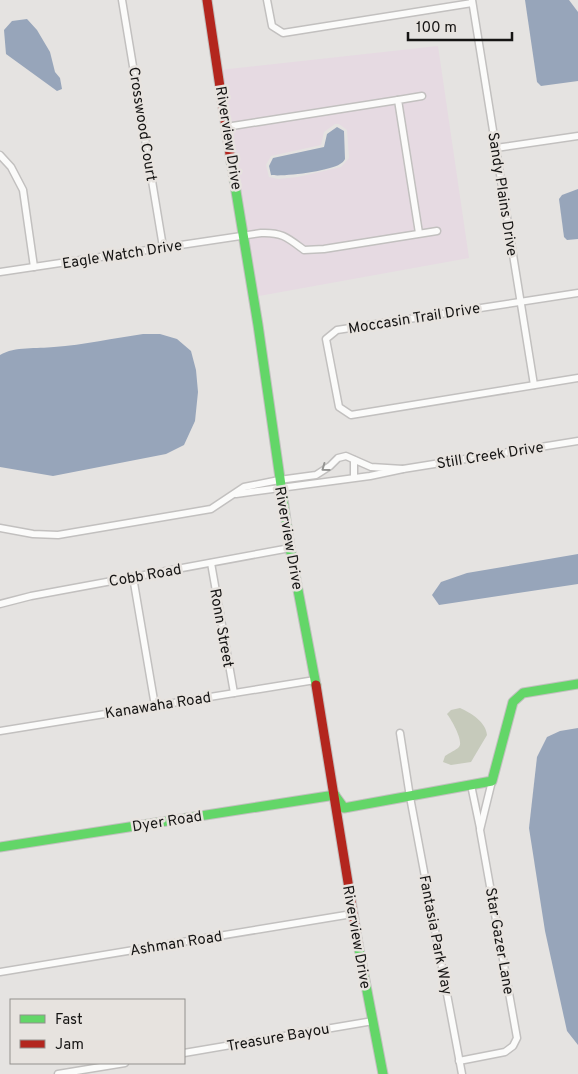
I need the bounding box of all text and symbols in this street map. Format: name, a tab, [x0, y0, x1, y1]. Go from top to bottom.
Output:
scale bar	[408, 10, 512, 42]
text: 100 m	[416, 19, 457, 38]
street label: Crosswood Court	[123, 66, 160, 183]
street label: Riverview Drive	[210, 85, 245, 191]
street label: Sandy Plains Drive	[482, 131, 521, 258]
street label: Eagle Watch Drive	[61, 237, 184, 274]
street label: Moccasin Trail Drive	[347, 300, 482, 339]
street label: Still Creek Drive	[435, 439, 545, 474]
one-way arrow	[321, 462, 331, 471]
street label: Riverview Drive	[269, 485, 306, 592]
street label: Cobb Road	[108, 561, 183, 592]
street label: Ronn Street	[204, 587, 237, 669]
street label: Kanawaha Road	[104, 689, 213, 724]
street label: Dyer Road	[131, 808, 203, 837]
street label: Fantasia Park Way	[414, 874, 455, 997]
street label: Riverview Drive	[337, 884, 374, 991]
street label: Star Gazer Lane	[480, 886, 517, 996]
street label: Ashman Road	[129, 928, 224, 961]
legend	[10, 999, 185, 1064]
text: Fast	[55, 1011, 83, 1030]
street label: Treasure Bayou	[226, 1020, 331, 1057]
text: Jam	[55, 1036, 84, 1055]

